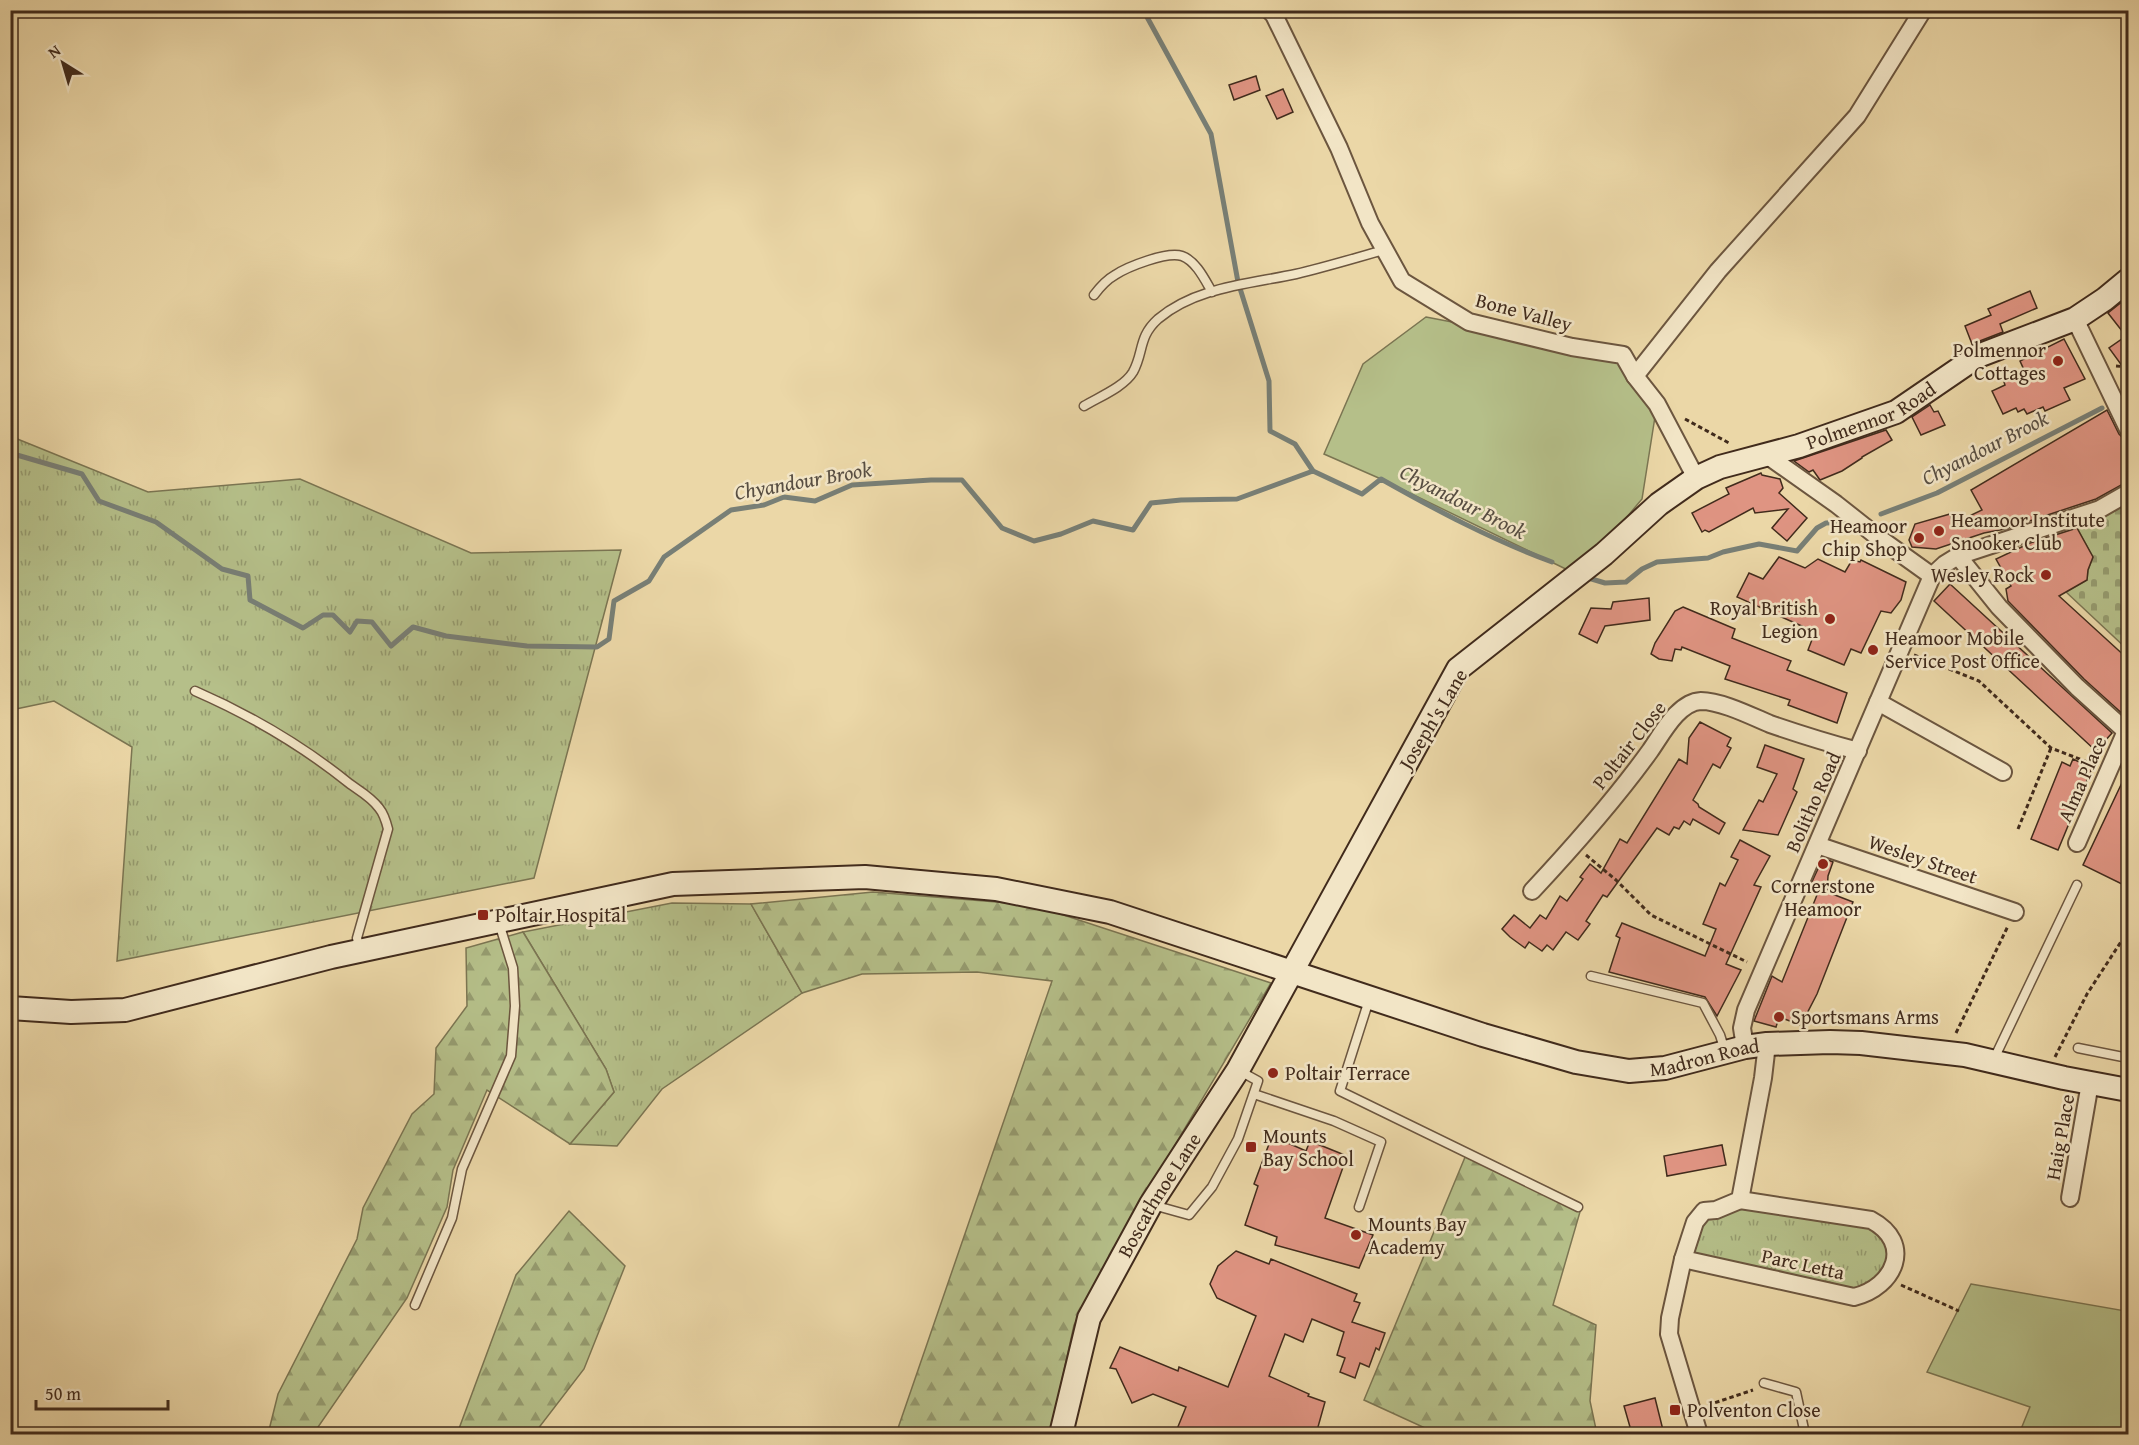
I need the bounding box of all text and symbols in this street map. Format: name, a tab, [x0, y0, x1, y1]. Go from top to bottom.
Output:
north arrow	[33, 33, 93, 93]
text: N	[42, 38, 66, 64]
street label: Bone Valley	[1473, 285, 1575, 338]
place label: Polmennor Cottages	[1953, 335, 2046, 387]
marker: Polmennor Cottages	[2051, 354, 2065, 368]
street label: Polmennor Road	[1802, 374, 1941, 456]
water label: Chyandour Brook	[1916, 402, 2054, 493]
water label: Chyandour Brook	[732, 453, 874, 508]
water label: Chyandour Brook	[1395, 456, 1532, 547]
place label: Heamoor Institute Snooker Club	[1951, 505, 2105, 557]
place label: Heamoor Chip Shop	[1822, 511, 1907, 563]
marker: Heamoor Institute Snooker Club	[1932, 524, 1946, 538]
marker: Heamoor Chip Shop	[1912, 531, 1926, 545]
place label: Wesley Rock	[1931, 560, 2035, 589]
marker: Wesley Rock	[2039, 568, 2053, 582]
place label: Royal British Legion	[1710, 593, 1818, 645]
marker: Royal British Legion	[1823, 612, 1837, 626]
place label: Heamoor Mobile Service Post Office	[1885, 623, 2040, 675]
marker: Heamoor Mobile Service Post Office	[1866, 643, 1880, 657]
street label: Joseph's Lane	[1389, 663, 1474, 777]
street label: Poltair Close	[1585, 694, 1672, 795]
street label: Alma Place	[2050, 731, 2114, 827]
street label: Bolitho Road	[1777, 746, 1848, 857]
street label: Wesley Street	[1865, 826, 1982, 891]
marker: Cornerstone Heamoor	[1816, 857, 1830, 871]
place label: Cornerstone Heamoor	[1771, 871, 1875, 923]
place label: Poltair Hospital	[495, 900, 627, 929]
marker: Poltair Hospital	[476, 908, 490, 922]
place label: Sportsmans Arms	[1791, 1002, 1939, 1031]
marker: Sportsmans Arms	[1772, 1010, 1786, 1024]
street label: Madron Road	[1649, 1030, 1761, 1083]
place label: Poltair Terrace	[1285, 1058, 1410, 1087]
marker: Poltair Terrace	[1266, 1066, 1280, 1080]
street label: Haig Place	[2038, 1092, 2081, 1182]
place label: Mounts Bay School	[1263, 1121, 1354, 1173]
street label: Boscathnoe Lane	[1110, 1127, 1208, 1262]
marker: Mounts Bay School	[1244, 1140, 1258, 1154]
place label: Mounts Bay Academy	[1368, 1209, 1467, 1261]
marker: Mounts Bay Academy	[1349, 1228, 1363, 1242]
street label: Parc Letta	[1759, 1241, 1848, 1287]
scale bar	[36, 1373, 168, 1411]
text: 50 m	[45, 1380, 81, 1407]
place label: Polventon Close	[1687, 1395, 1821, 1424]
marker: Polventon Close	[1668, 1403, 1682, 1417]

